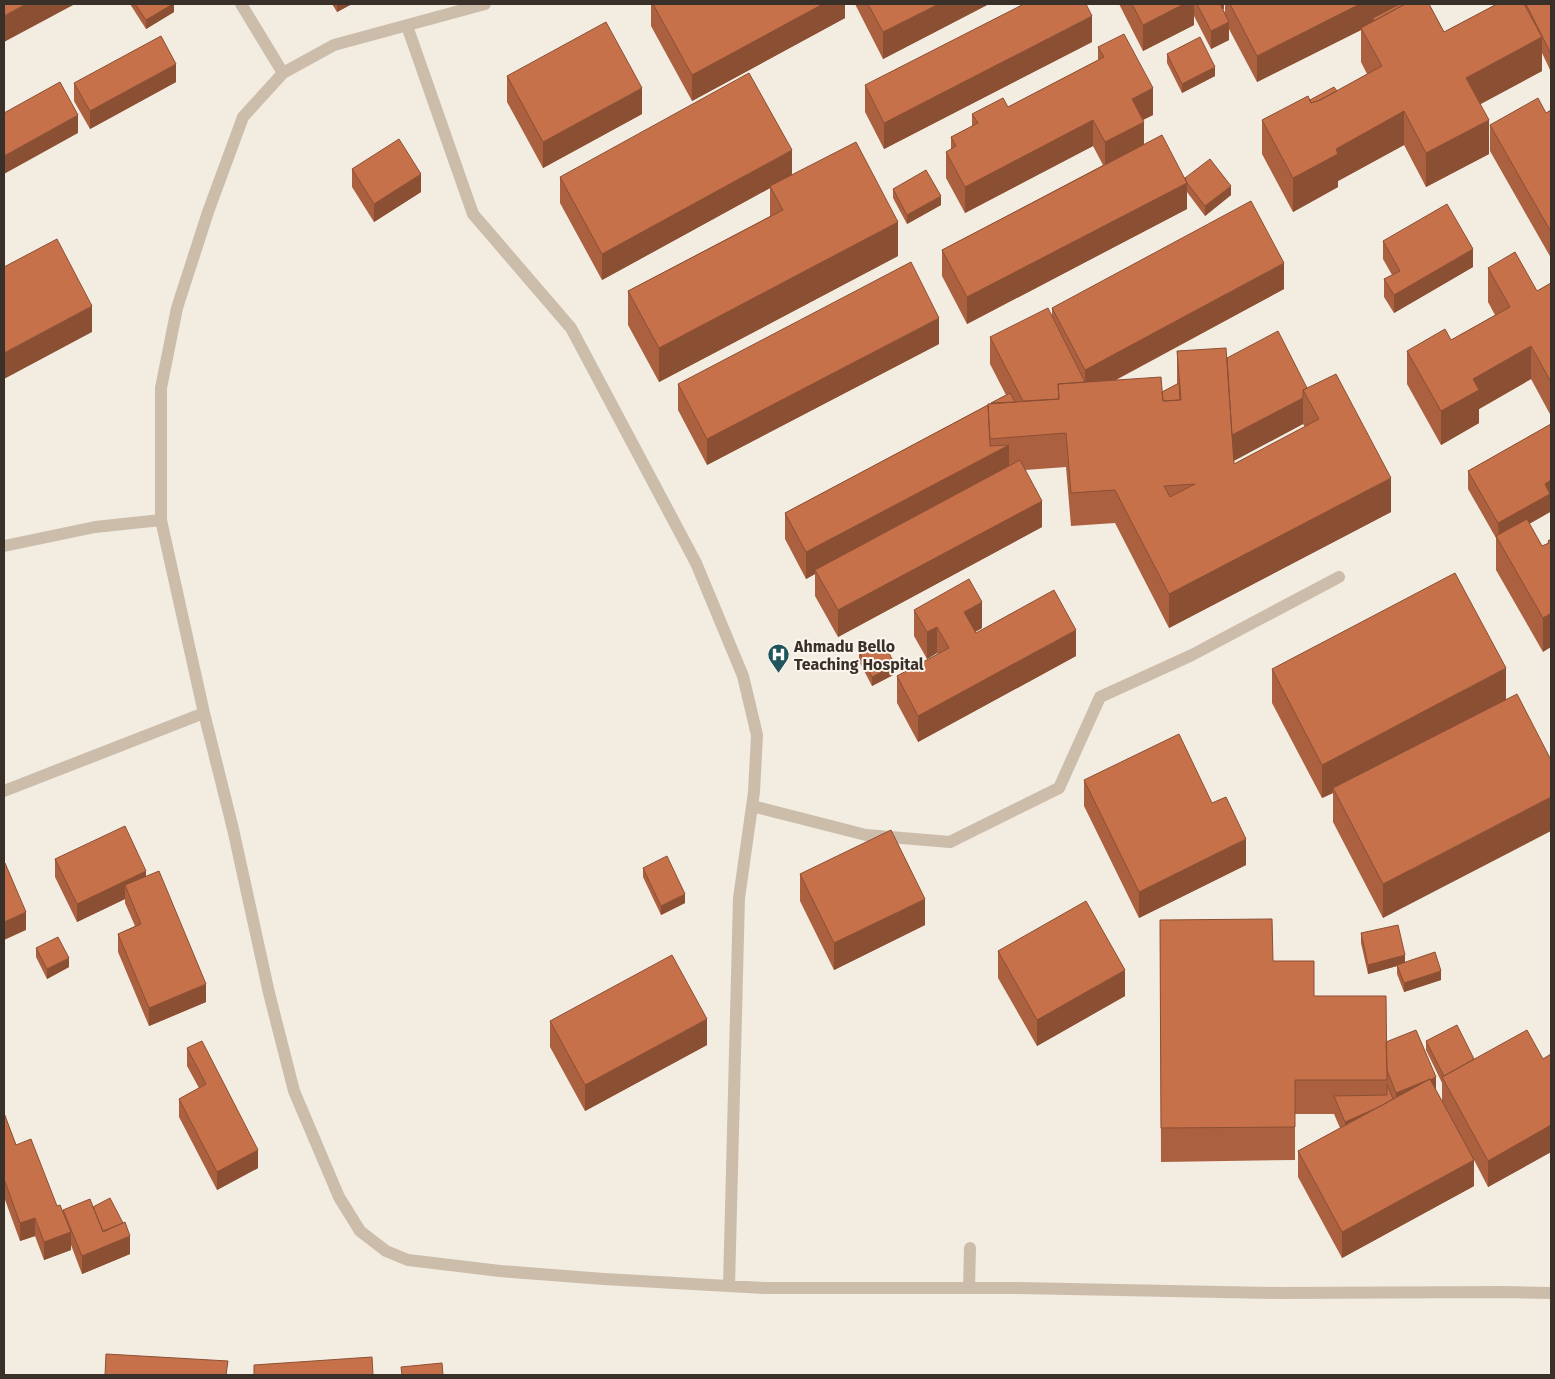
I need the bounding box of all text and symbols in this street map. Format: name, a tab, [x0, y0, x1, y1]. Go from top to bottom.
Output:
place label: Ahmadu Bello Teaching Hospital	[793, 637, 924, 674]
hospital icon: Ahmadu Bello Teaching Hospital	[766, 643, 790, 674]

